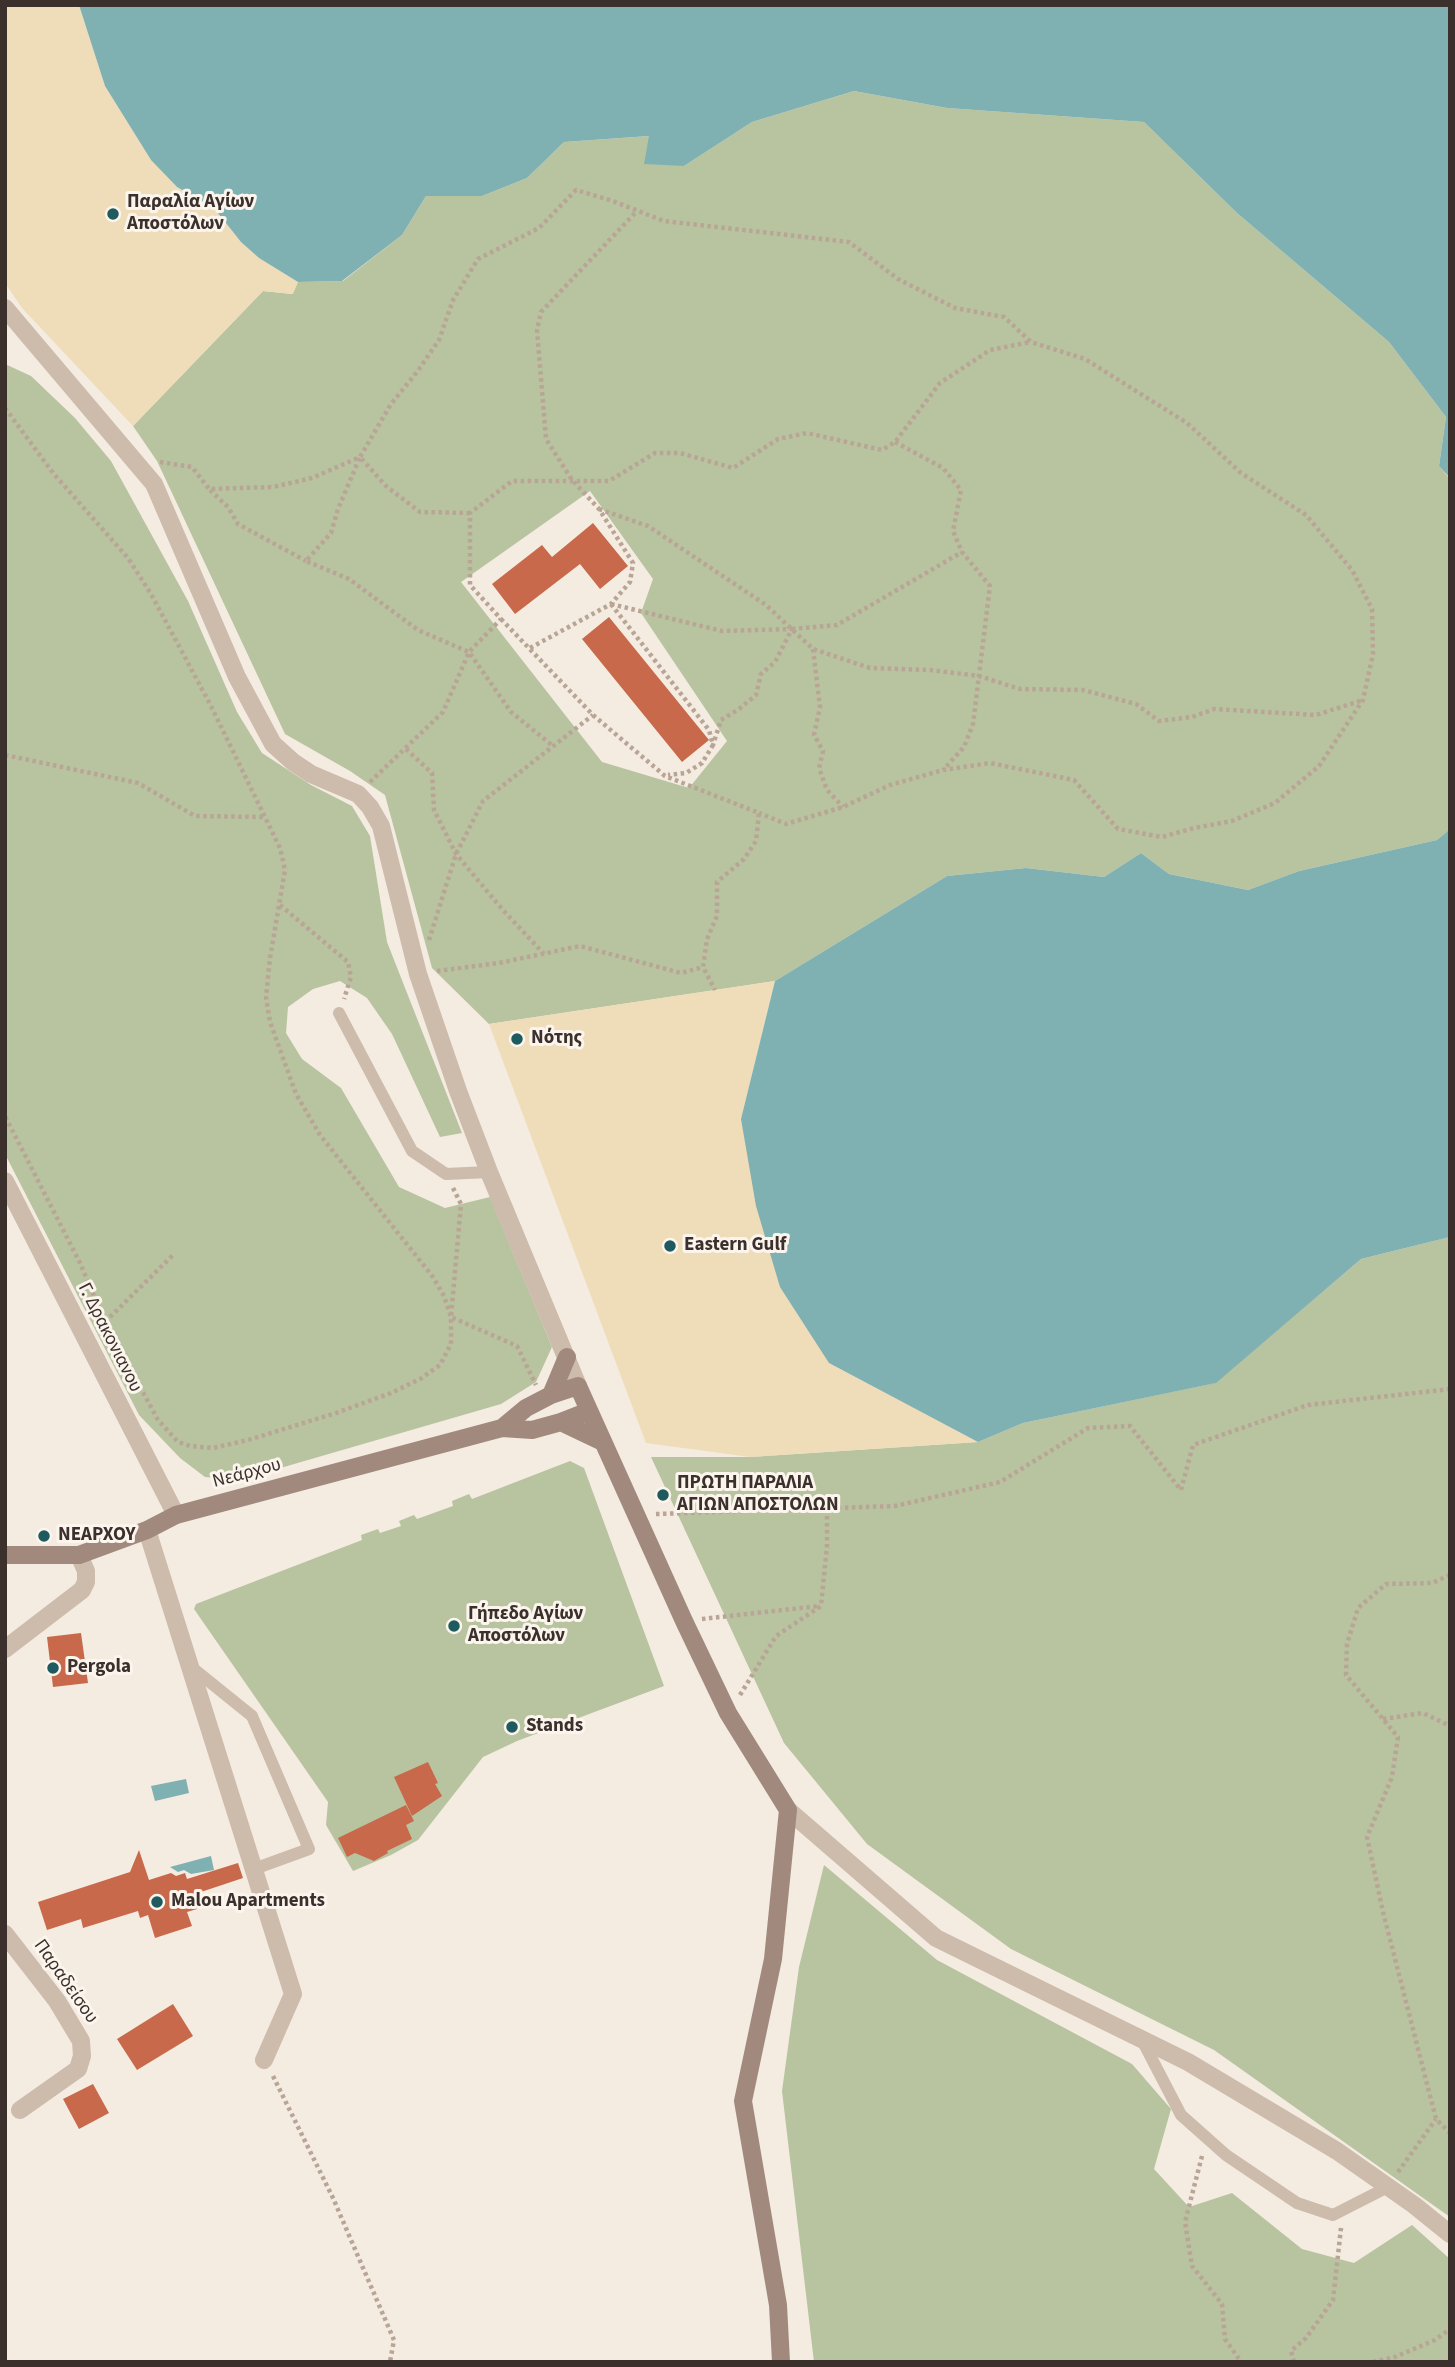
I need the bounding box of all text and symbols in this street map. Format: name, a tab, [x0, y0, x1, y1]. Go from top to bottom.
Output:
place label: Παραλία Αγίων Αποστόλων	[127, 192, 254, 236]
marker: Παραλία Αγίων Αποστόλων	[105, 206, 121, 222]
place label: Νότης	[531, 1028, 582, 1050]
marker: Νότης	[509, 1031, 525, 1047]
place label: Eastern Gulf	[684, 1235, 786, 1257]
marker: Eastern Gulf	[662, 1238, 678, 1254]
street label: Γ. Δρακονιανου	[72, 1280, 146, 1396]
street label: Νεάρχου	[210, 1454, 284, 1494]
place label: ΠΡΩΤΗ ΠΑΡΑΛΙΑ ΑΓΙΩΝ ΑΠΟΣΤΟΛΩΝ	[677, 1473, 839, 1517]
marker: ΠΡΩΤΗ ΠΑΡΑΛΙΑ ΑΓΙΩΝ ΑΠΟΣΤΟΛΩΝ	[655, 1487, 671, 1503]
place label: ΝΕΑΡΧΟΥ	[58, 1525, 136, 1547]
marker: ΝΕΑΡΧΟΥ	[36, 1528, 52, 1544]
place label: Γήπεδο Αγίων Αποστόλων	[468, 1604, 583, 1648]
marker: Γήπεδο Αγίων Αποστόλων	[446, 1618, 462, 1634]
place label: Pergola	[67, 1657, 131, 1679]
marker: Pergola	[45, 1660, 61, 1676]
place label: Stands	[526, 1716, 583, 1738]
marker: Stands	[504, 1719, 520, 1735]
place label: Malou Apartments	[171, 1891, 325, 1913]
marker: Malou Apartments	[149, 1894, 165, 1910]
street label: Παραδείσου	[28, 1936, 102, 2028]

